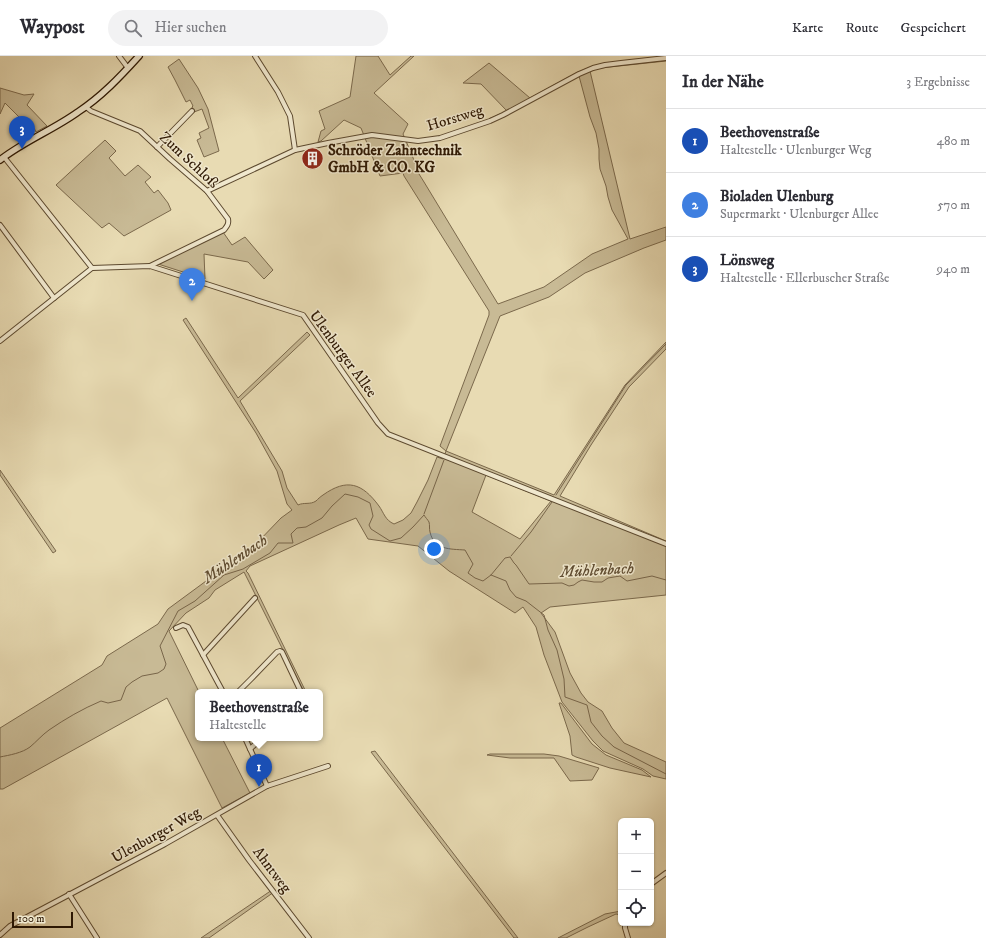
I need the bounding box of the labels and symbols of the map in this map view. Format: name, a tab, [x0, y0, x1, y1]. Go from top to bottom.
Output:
street label: Horstweg	[424, 100, 486, 136]
pin: 3	[9, 116, 35, 149]
street label: Zum Schloß	[155, 128, 223, 192]
place label: Schröder Zahntechnik GmbH & CO. KG	[328, 141, 462, 177]
building icon: Schröder Zahntechnik GmbH & CO. KG	[299, 146, 325, 172]
pin: 2	[179, 268, 205, 301]
street label: Ulenburger Allee	[305, 307, 381, 401]
water label: Mühlenbach	[198, 530, 271, 588]
your location	[424, 539, 444, 559]
water label: Mühlenbach	[559, 558, 634, 582]
pin: 1	[246, 754, 272, 787]
street label: Ulenburger Weg	[108, 802, 204, 867]
street label: Ahntweg	[248, 843, 296, 897]
scale bar	[12, 910, 73, 929]

